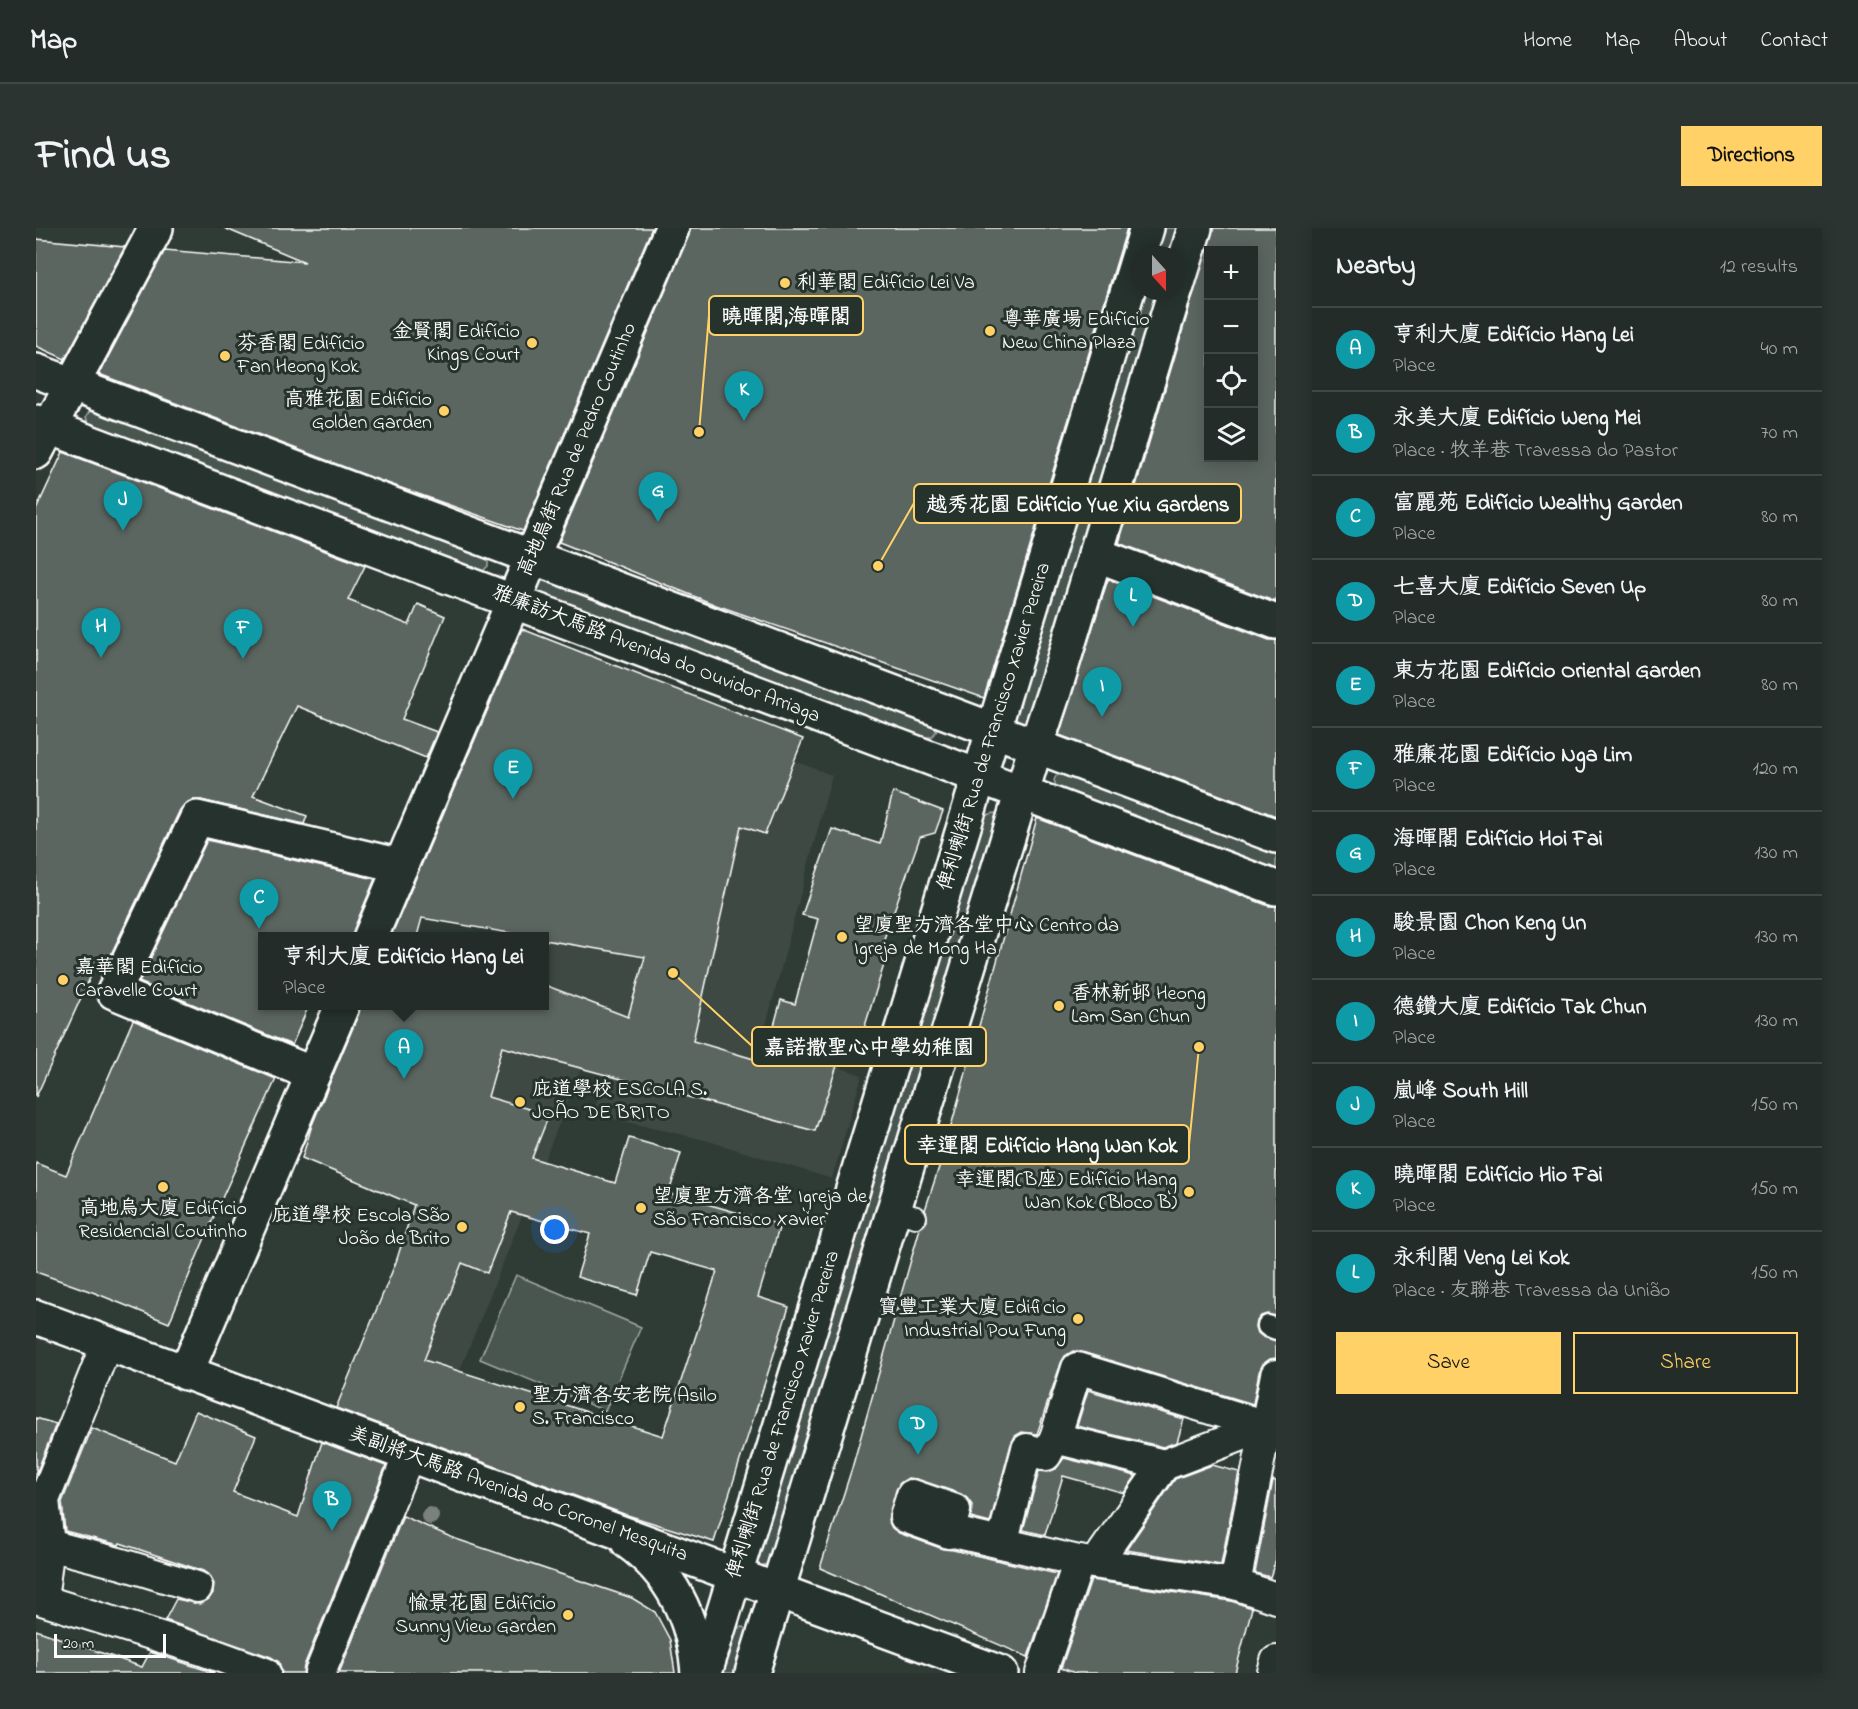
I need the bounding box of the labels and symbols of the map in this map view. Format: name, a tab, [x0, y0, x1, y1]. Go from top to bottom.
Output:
north arrow	[1132, 246, 1186, 300]
place label: 利華閣 Edifício Lei Va	[797, 269, 975, 298]
marker: 利華閣 Edifício Lei Va	[778, 276, 792, 290]
callout: 曉暉閣,海暉閣	[709, 296, 863, 335]
text: 曉暉閣,海暉閣	[721, 303, 851, 333]
place label: 粵華廣場 Edifício New China Plaza	[1002, 306, 1150, 358]
place label: 金賢閣 Edifício Kings Court	[392, 318, 520, 371]
street label: 高地烏街 Rua de Pedro Coutinho	[511, 318, 645, 582]
marker: 粵華廣場 Edifício New China Plaza	[983, 324, 997, 338]
place label: 芬香閣 Edifício Fan Heong Kok	[236, 330, 365, 383]
marker: 金賢閣 Edifício Kings Court	[525, 336, 539, 350]
marker: 芬香閣 Edifício Fan Heong Kok	[218, 349, 232, 363]
pin: K	[724, 372, 764, 421]
place label: 高雅花園 Edifício Golden Garden	[284, 386, 432, 438]
marker: 高雅花園 Edifício Golden Garden	[437, 404, 451, 418]
pin: G	[638, 472, 678, 522]
pin: J	[104, 482, 142, 531]
callout: 越秀花園 Edifício Yue Xiu Gardens	[914, 484, 1241, 523]
text: 越秀花園 Edifício Yue Xiu Gardens	[927, 491, 1230, 521]
street label: 俾利喇街 Rua de Francisco Xavier Pereira	[931, 559, 1059, 895]
pin: L	[1114, 578, 1152, 627]
street label: 雅廉訪大馬路 Avenida do Ouvidor Arriaga	[487, 579, 824, 732]
pin: H	[82, 608, 120, 658]
pin: F	[224, 610, 262, 659]
pin: I	[1082, 668, 1122, 717]
pin: E	[494, 750, 532, 799]
pin: C	[240, 880, 278, 929]
place label: 望廈聖方濟各堂中心 Centro da Igreja de Mong Ha	[854, 912, 1119, 965]
marker: 望廈聖方濟各堂中心 Centro da Igreja de Mong Ha	[835, 930, 849, 944]
place label: 嘉華閣 Edifício Caravelle Court	[75, 954, 203, 1006]
marker: 嘉華閣 Edifício Caravelle Court	[56, 973, 70, 987]
place label: 香林新邨 Heong Lam San Chun	[1071, 980, 1206, 1032]
marker: 香林新邨 Heong Lam San Chun	[1052, 999, 1066, 1013]
callout: 嘉諾撒聖心中學幼稚園	[752, 1027, 986, 1066]
pin: A	[384, 1030, 424, 1079]
text: 嘉諾撒聖心中學幼稚園	[764, 1034, 974, 1064]
place label: 庇道學校 ESCOLA S. JOÃO DE BRITO	[532, 1076, 707, 1128]
marker: 庇道學校 ESCOLA S. JOÃO DE BRITO	[513, 1095, 527, 1109]
callout: 幸運閣 Edifício Hang Wan Kok	[905, 1125, 1189, 1164]
text: 幸運閣 Edifício Hang Wan Kok	[917, 1132, 1178, 1164]
place label: 幸運閣(B座) Edifício Hang Wan Kok (Bloco B)	[955, 1166, 1177, 1218]
marker: 高地烏大廈 Edifício Residencial Coutinho	[156, 1180, 170, 1194]
place label: 望廈聖方濟各堂 Igreja de São Francisco Xavier	[653, 1183, 867, 1235]
marker: 幸運閣(B座) Edifício Hang Wan Kok (Bloco B)	[1182, 1185, 1196, 1199]
place label: 高地烏大廈 Edifício Residencial Coutinho	[79, 1195, 247, 1247]
marker: 望廈聖方濟各堂 Igreja de São Francisco Xavier	[634, 1201, 648, 1215]
place label: 庇道學校 Escola São João de Brito	[272, 1202, 450, 1254]
your location	[540, 1215, 569, 1244]
marker: 庇道學校 Escola São João de Brito	[455, 1220, 469, 1234]
street label: 俾利喇街 Rua de Francisco Xavier Pereira	[720, 1247, 848, 1583]
place label: 寶豐工業大廈 Edificio Industrial Pou Fung	[878, 1294, 1066, 1347]
marker: 寶豐工業大廈 Edificio Industrial Pou Fung	[1071, 1312, 1085, 1326]
place label: 聖方濟各安老院 Asilo S. Francisco	[532, 1382, 717, 1434]
marker: 聖方濟各安老院 Asilo S. Francisco	[513, 1400, 527, 1414]
pin: D	[898, 1406, 938, 1455]
street label: 美副將大馬路 Avenida do Coronel Mesquita	[344, 1420, 692, 1570]
pin: B	[312, 1482, 352, 1531]
place label: 愉景花園 Edifício Sunny View Garden	[395, 1590, 556, 1642]
marker: 愉景花園 Edifício Sunny View Garden	[561, 1608, 575, 1622]
scale bar	[54, 1631, 166, 1658]

